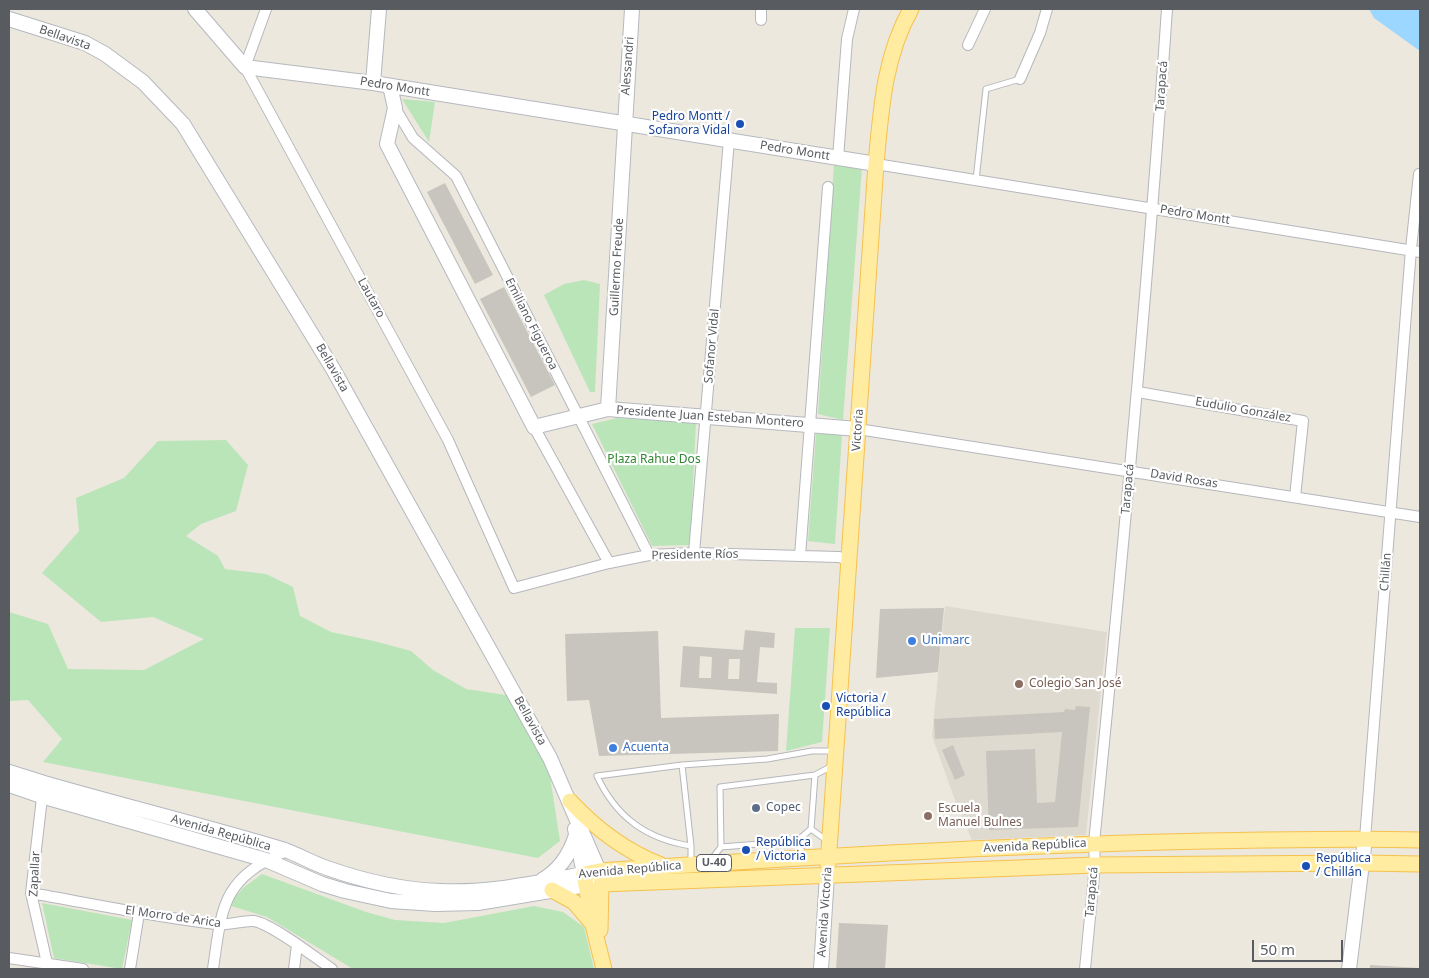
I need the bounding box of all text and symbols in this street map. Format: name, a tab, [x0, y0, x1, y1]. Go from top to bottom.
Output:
street label: Bellavista	[37, 22, 93, 54]
street label: Alessandri	[619, 36, 637, 96]
street label: Tarapacá	[1153, 60, 1171, 112]
street label: Pedro Montt	[359, 74, 431, 100]
place label: Pedro Montt / Sofanora Vidal	[649, 110, 730, 138]
marker: Pedro Montt / Sofanora Vidal	[734, 118, 746, 130]
street label: Pedro Montt	[759, 138, 831, 164]
street label: Pedro Montt	[1159, 202, 1231, 228]
street label: Guillermo Freude	[607, 218, 627, 316]
street label: Lautaro	[354, 275, 388, 321]
street label: Emiliano Figueroa	[502, 276, 560, 372]
street label: Sofanor Vidal	[702, 308, 722, 384]
street label: Bellavista	[312, 341, 352, 395]
street label: Eudulio González	[1194, 395, 1292, 425]
street label: Presidente Juan Esteban Montero	[616, 403, 804, 431]
street label: Victoria	[849, 408, 867, 452]
park label: Plaza Rahue Dos	[607, 453, 701, 467]
street label: Tarapacá	[1119, 463, 1137, 515]
street label: David Rosas	[1149, 467, 1219, 491]
street label: Presidente Ríos	[651, 547, 739, 563]
street label: Chillán	[1377, 552, 1395, 592]
place label: Unimarc	[922, 634, 970, 648]
marker: Unimarc	[906, 635, 918, 647]
place label: Colegio San José	[1029, 677, 1121, 691]
marker: Colegio San José	[1013, 678, 1025, 690]
place label: Victoria / República	[836, 692, 891, 720]
street label: Bellavista	[511, 694, 549, 748]
marker: Victoria / República	[820, 700, 832, 712]
place label: Acuenta	[623, 741, 669, 755]
marker: Acuenta	[607, 742, 619, 754]
place label: Copec	[766, 801, 801, 815]
marker: Copec	[750, 802, 762, 814]
place label: Escuela Manuel Bulnes	[938, 802, 1022, 830]
marker: Escuela Manuel Bulnes	[922, 810, 934, 822]
street label: Avenida República	[169, 812, 273, 854]
place label: República / Victoria	[756, 836, 811, 864]
street label: Avenida República	[983, 836, 1087, 856]
marker: República / Victoria	[740, 844, 752, 856]
street label: Zapallar	[27, 851, 43, 897]
place label: República / Chillán	[1316, 852, 1371, 880]
road number: U-40	[696, 854, 732, 871]
street label: Avenida República	[578, 858, 682, 882]
marker: República / Chillán	[1300, 860, 1312, 872]
street label: Avenida Victoria	[815, 866, 835, 958]
street label: Tarapacá	[1083, 866, 1101, 918]
street label: El Morro de Arica	[124, 903, 222, 931]
scale bar	[1254, 930, 1345, 962]
text: 50 m	[1260, 939, 1295, 959]

